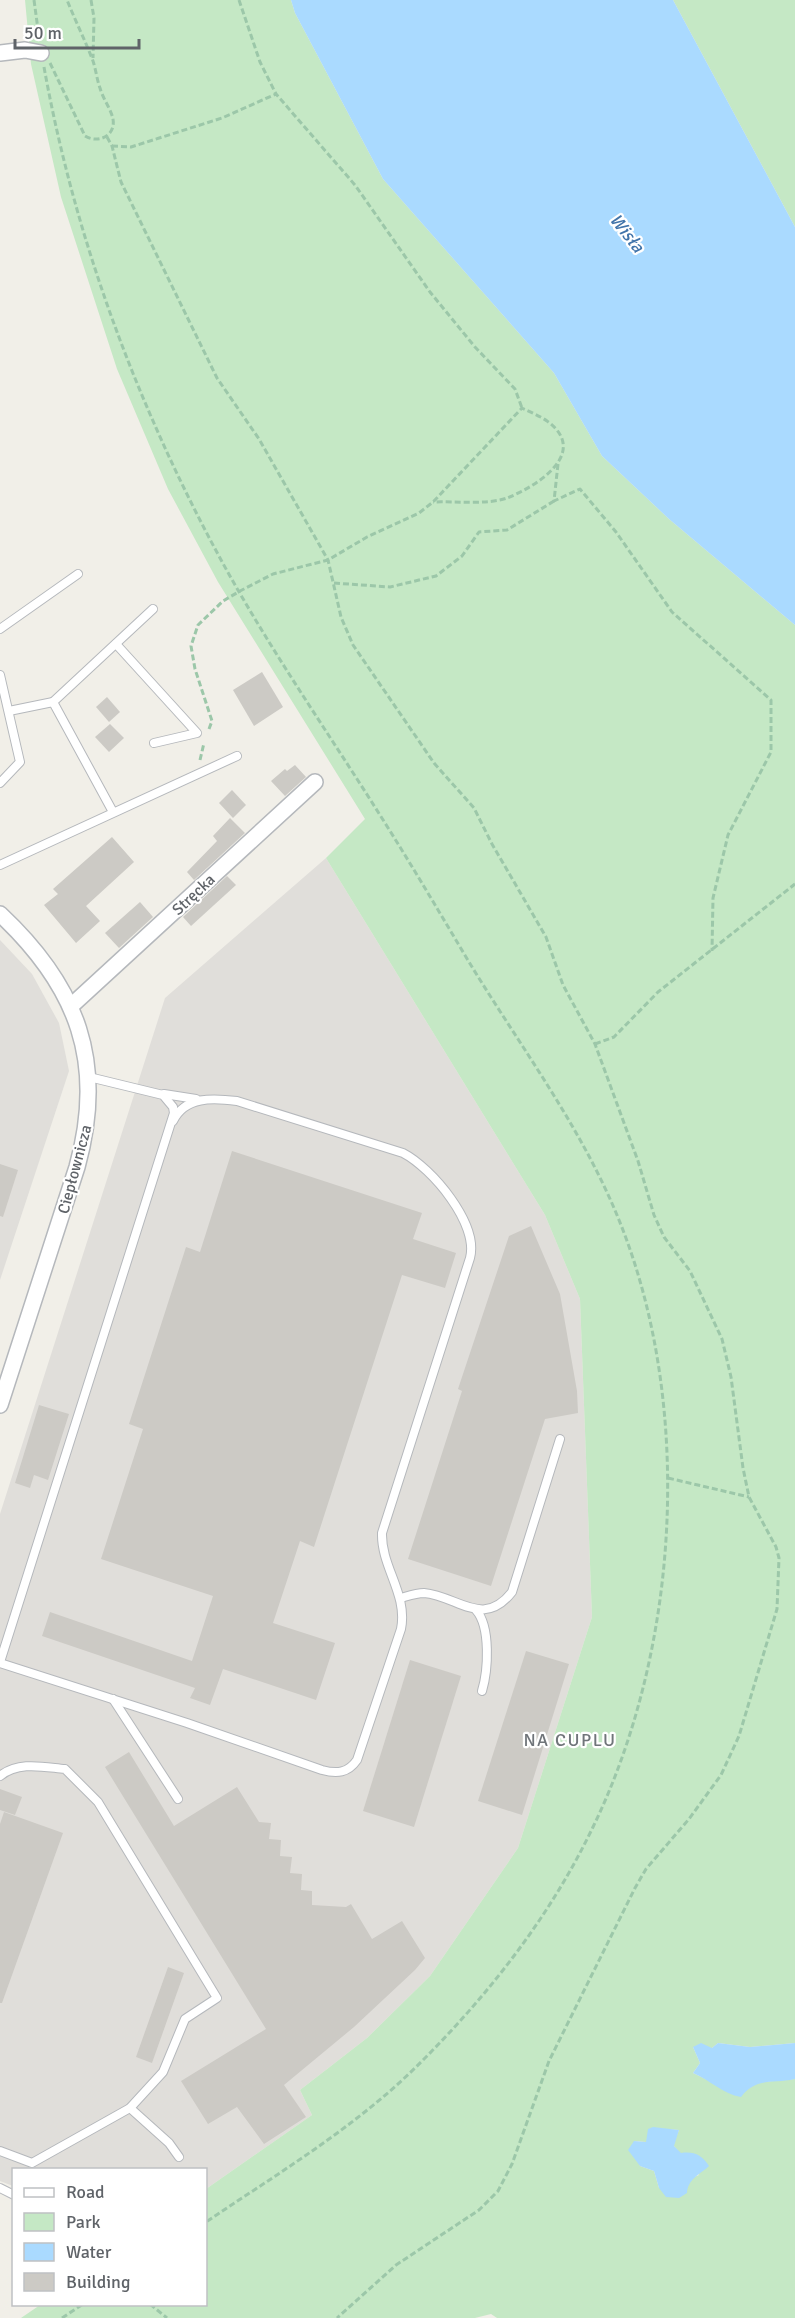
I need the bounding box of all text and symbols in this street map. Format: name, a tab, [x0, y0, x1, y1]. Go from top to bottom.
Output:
scale bar	[15, 12, 140, 50]
text: 50 m	[24, 22, 62, 44]
water label: Wisła	[605, 209, 649, 257]
street label: Stręcka	[168, 870, 219, 920]
street label: Ciepłownicza	[53, 1123, 96, 1216]
district label: NA CUPLU	[523, 1729, 617, 1751]
legend	[12, 2168, 207, 2306]
text: Road	[66, 2181, 105, 2203]
text: Park	[66, 2211, 101, 2233]
text: Water	[66, 2241, 112, 2263]
text: Building	[66, 2271, 130, 2293]

